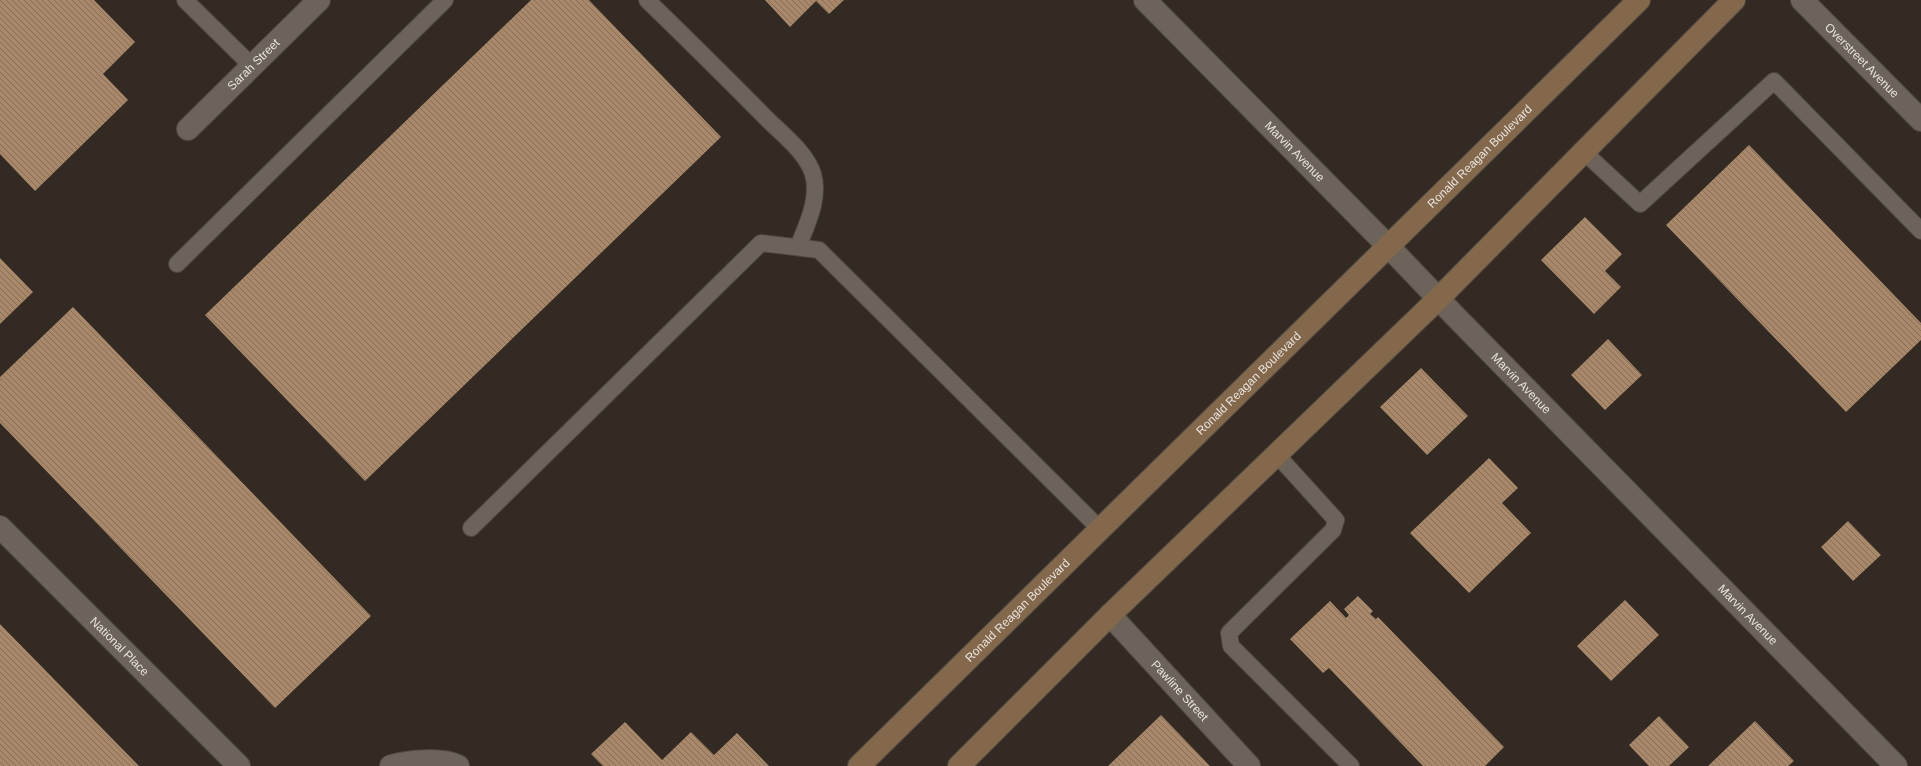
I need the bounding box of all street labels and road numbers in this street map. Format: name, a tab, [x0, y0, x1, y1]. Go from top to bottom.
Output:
street label: Overstreet Avenue	[1822, 20, 1902, 101]
street label: Sarah Street	[225, 35, 283, 93]
street label: Ronald Reagan Boulevard	[1425, 102, 1535, 211]
street label: Marvin Avenue	[1262, 118, 1328, 185]
street label: Ronald Reagan Boulevard	[1193, 329, 1304, 438]
street label: Marvin Avenue	[1488, 350, 1554, 417]
street label: Ronald Reagan Boulevard	[962, 556, 1073, 665]
street label: Marvin Avenue	[1715, 582, 1781, 648]
street label: National Place	[87, 614, 152, 679]
street label: Pawline Street	[1148, 658, 1212, 725]

